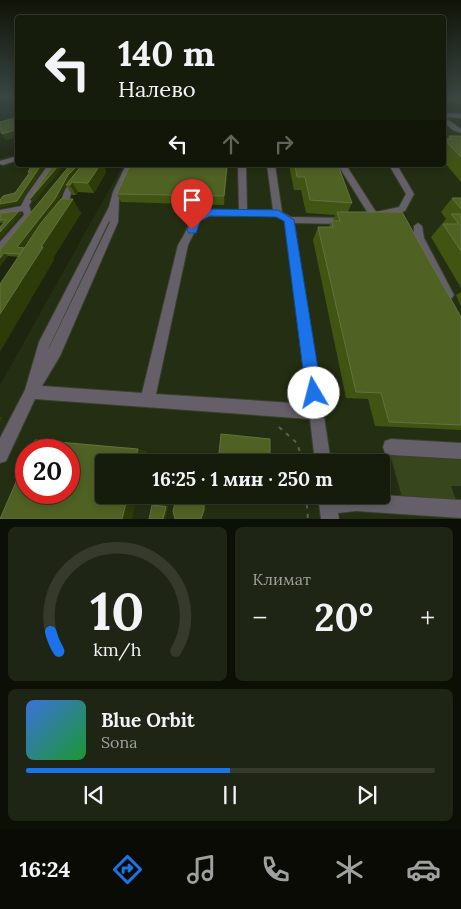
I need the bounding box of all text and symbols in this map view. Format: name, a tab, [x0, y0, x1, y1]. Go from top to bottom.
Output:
text: 140 m	[118, 31, 215, 76]
icon: left	[35, 35, 100, 100]
text: Налево	[118, 75, 196, 103]
icon: left	[164, 130, 192, 158]
icon: ahead	[217, 130, 245, 158]
icon: right	[270, 130, 298, 158]
pin	[171, 179, 213, 230]
icon: arrive	[178, 186, 206, 214]
position arrow	[287, 366, 339, 418]
speed limit sign: 20	[15, 439, 80, 504]
text: 16:25 · 1 мин · 250 m	[152, 467, 333, 491]
text: Климат	[253, 569, 311, 589]
text: 10	[90, 578, 144, 644]
text: 20°	[314, 593, 373, 641]
text: −	[253, 600, 267, 636]
text: +	[420, 600, 435, 636]
text: km/h	[93, 638, 142, 661]
text: Blue Orbit	[101, 708, 195, 732]
text: Sona	[101, 732, 137, 752]
icon: previous	[80, 781, 108, 809]
icon: pause	[216, 781, 244, 809]
icon: next	[353, 781, 381, 809]
icon: directions	[110, 852, 145, 887]
icon: music	[184, 852, 219, 887]
icon: phone	[258, 852, 293, 887]
icon: climate	[332, 852, 367, 887]
icon: car	[406, 852, 441, 887]
text: 16:24	[20, 855, 70, 883]

